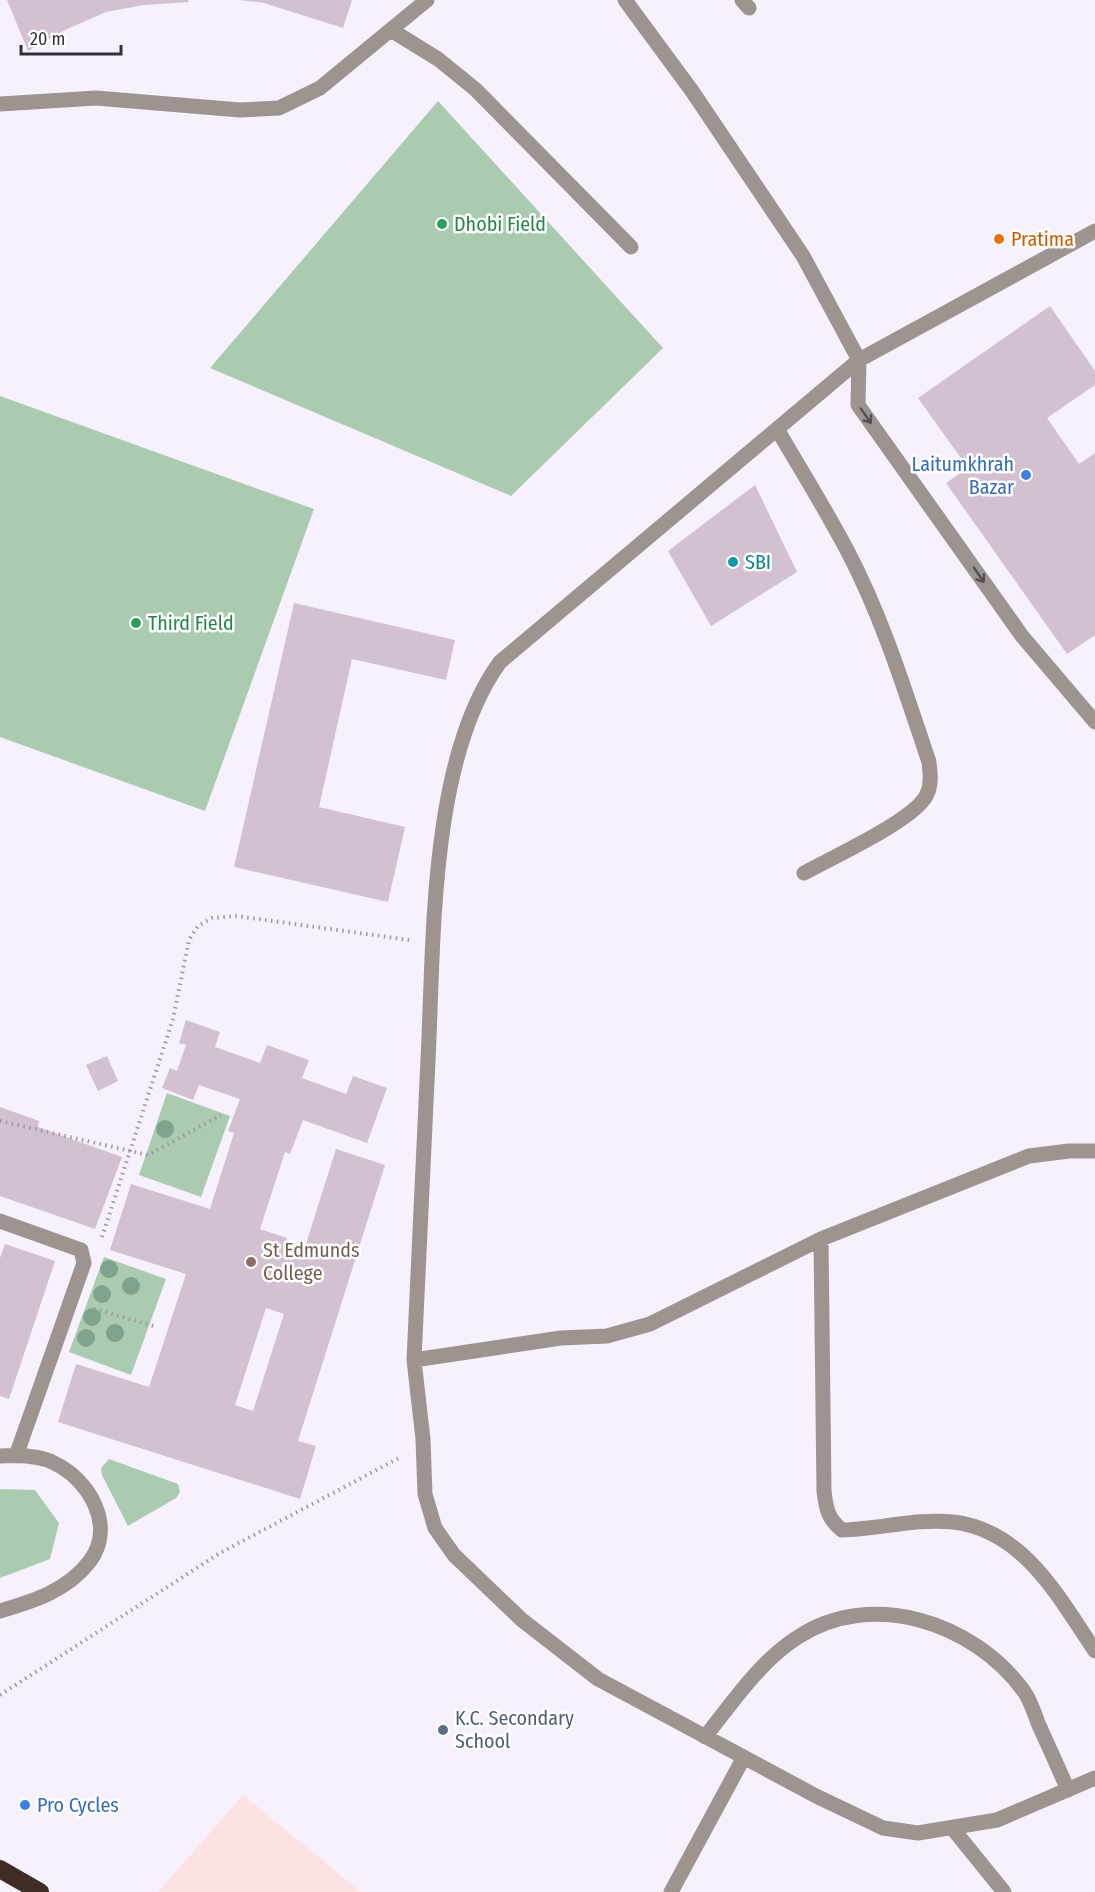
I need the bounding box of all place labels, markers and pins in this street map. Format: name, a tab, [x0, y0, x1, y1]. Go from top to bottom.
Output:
place label: Dhobi Field	[454, 212, 546, 236]
marker: Dhobi Field	[435, 217, 449, 231]
place label: Pratima	[1011, 227, 1074, 251]
marker: Pratima	[992, 232, 1006, 246]
place label: Laitumkhrah Bazar	[912, 452, 1014, 499]
marker: Laitumkhrah Bazar	[1019, 468, 1033, 482]
place label: SBI	[745, 550, 771, 574]
marker: SBI	[726, 555, 740, 569]
place label: Third Field	[148, 611, 234, 635]
marker: Third Field	[129, 616, 143, 630]
place label: St Edmunds College	[263, 1238, 360, 1285]
marker: St Edmunds College	[244, 1255, 258, 1269]
place label: K.C. Secondary School	[455, 1706, 574, 1753]
marker: K.C. Secondary School	[436, 1723, 450, 1737]
place label: Pro Cycles	[37, 1793, 119, 1817]
marker: Pro Cycles	[18, 1798, 32, 1812]

